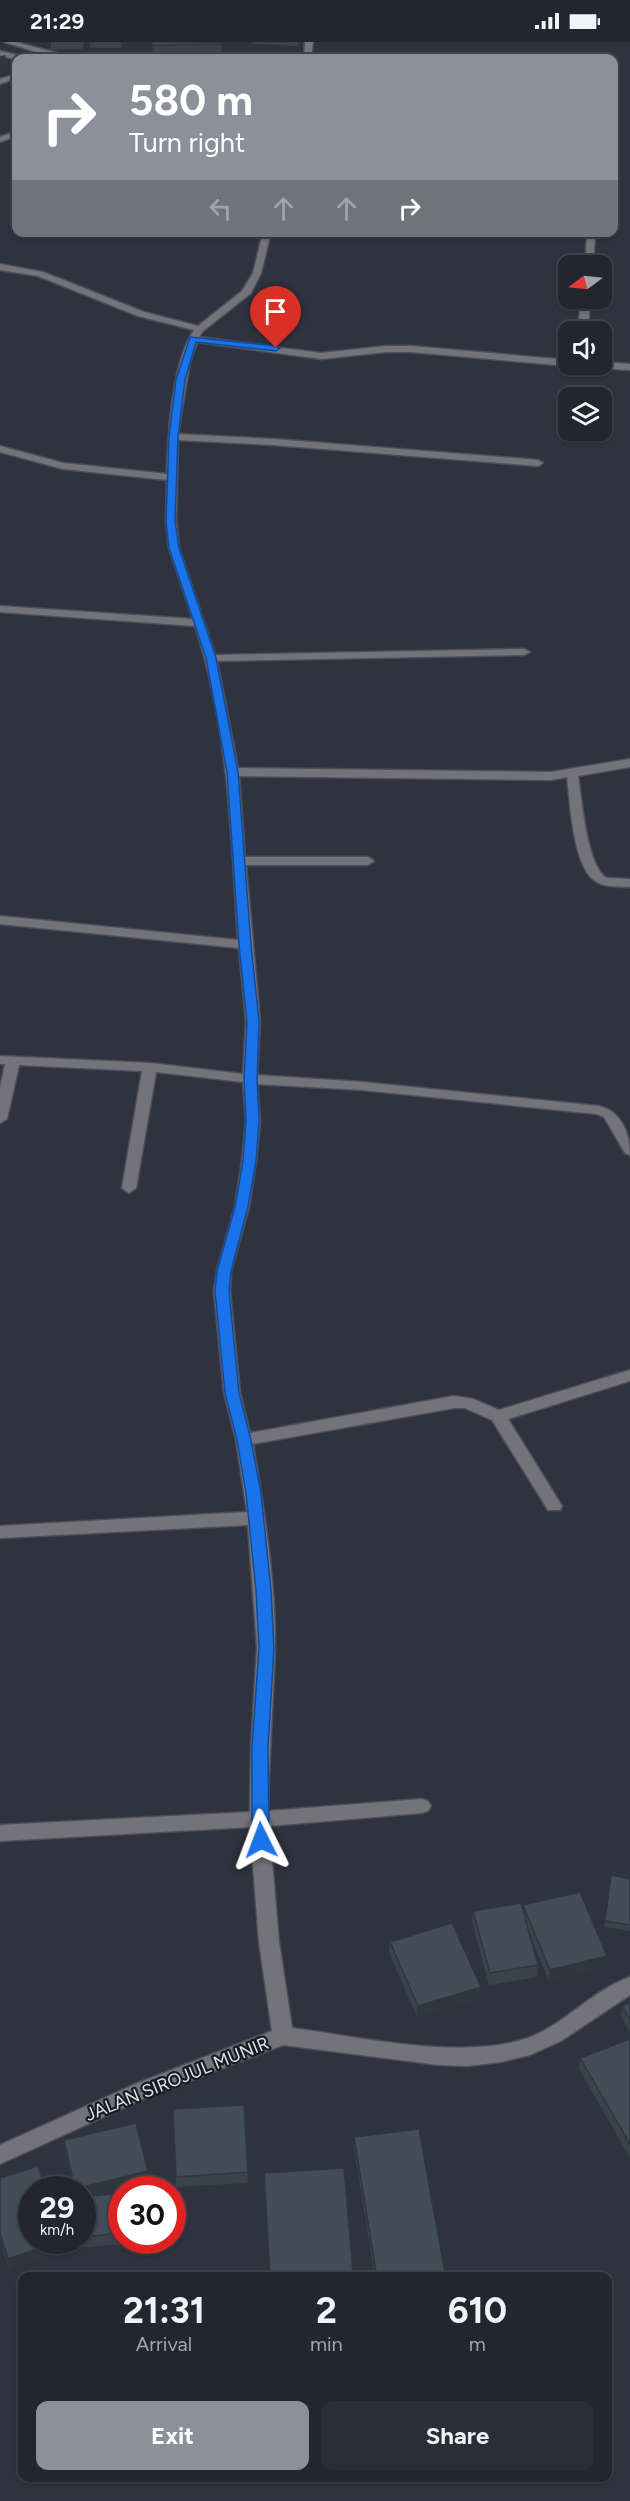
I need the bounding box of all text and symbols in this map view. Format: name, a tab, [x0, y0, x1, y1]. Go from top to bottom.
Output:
text: 21:29	[30, 8, 84, 35]
text: 580 m	[129, 75, 253, 126]
icon: right	[30, 78, 108, 156]
text: Turn right	[129, 126, 245, 159]
icon: left	[204, 192, 237, 225]
icon: ahead	[267, 192, 300, 225]
icon: ahead	[330, 192, 363, 225]
icon: right	[393, 192, 426, 225]
north arrow	[558, 255, 612, 309]
map controls	[558, 255, 612, 441]
pin	[250, 286, 301, 348]
icon: arrive	[259, 295, 292, 328]
button: sound	[558, 321, 612, 375]
button: layers	[558, 387, 612, 441]
position arrow	[229, 1808, 293, 1872]
street label: JALAN SIROJUL MUNIR	[82, 2032, 272, 2126]
speed limit sign: 30	[108, 2176, 186, 2254]
text: 29	[40, 2189, 74, 2226]
text: km/h	[40, 2221, 74, 2239]
text: 21:31	[123, 2289, 205, 2332]
text: 2	[316, 2289, 337, 2332]
text: 610	[448, 2289, 507, 2332]
text: Arrival	[136, 2332, 192, 2356]
text: min	[310, 2332, 343, 2356]
text: m	[469, 2332, 486, 2356]
button: Exit	[36, 2401, 309, 2470]
button: Share	[321, 2401, 594, 2470]

